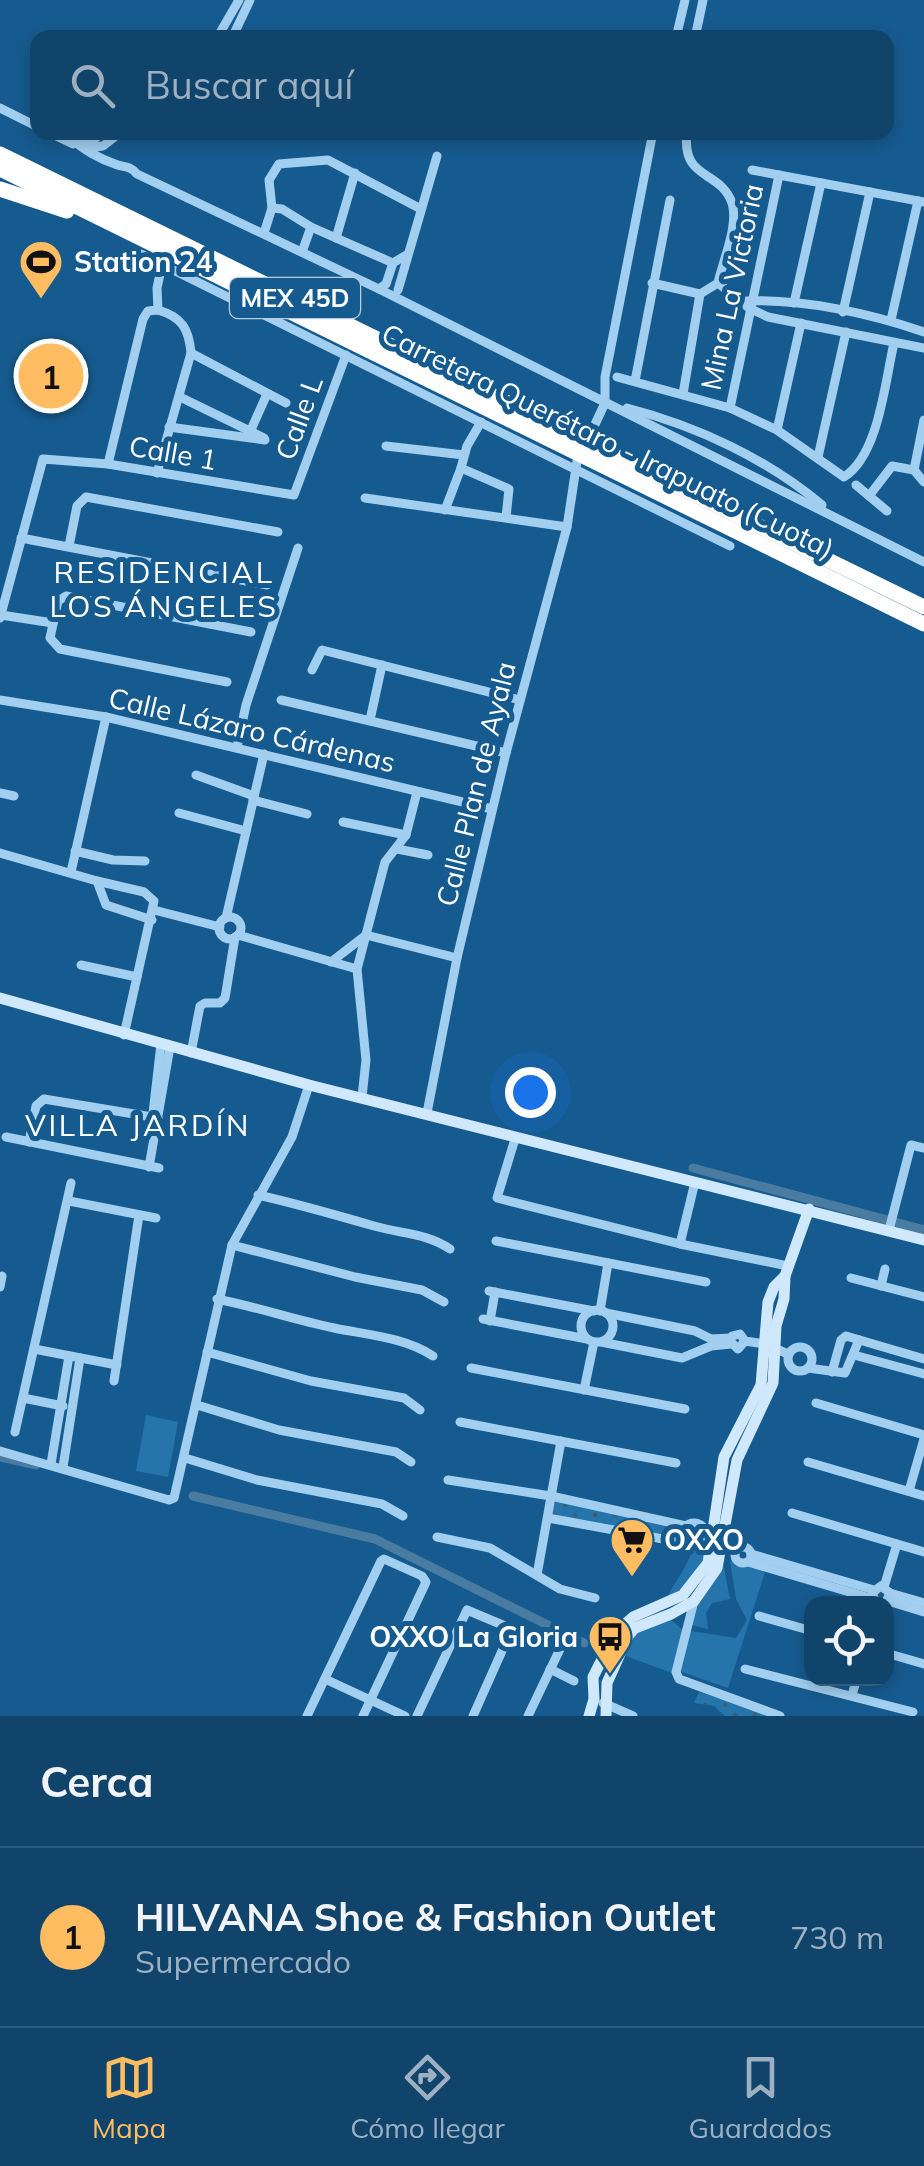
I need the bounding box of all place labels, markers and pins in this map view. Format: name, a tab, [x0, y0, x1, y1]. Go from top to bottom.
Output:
sports icon: Station 24	[18, 239, 64, 300]
place label: Station 24	[74, 244, 213, 279]
pin: 1	[18, 338, 84, 414]
supermarket icon: OXXO	[609, 1517, 655, 1578]
place label: OXXO	[664, 1522, 744, 1557]
bus stop icon: OXXO La Gloria	[587, 1614, 633, 1675]
place label: OXXO La Gloria	[369, 1619, 578, 1654]

